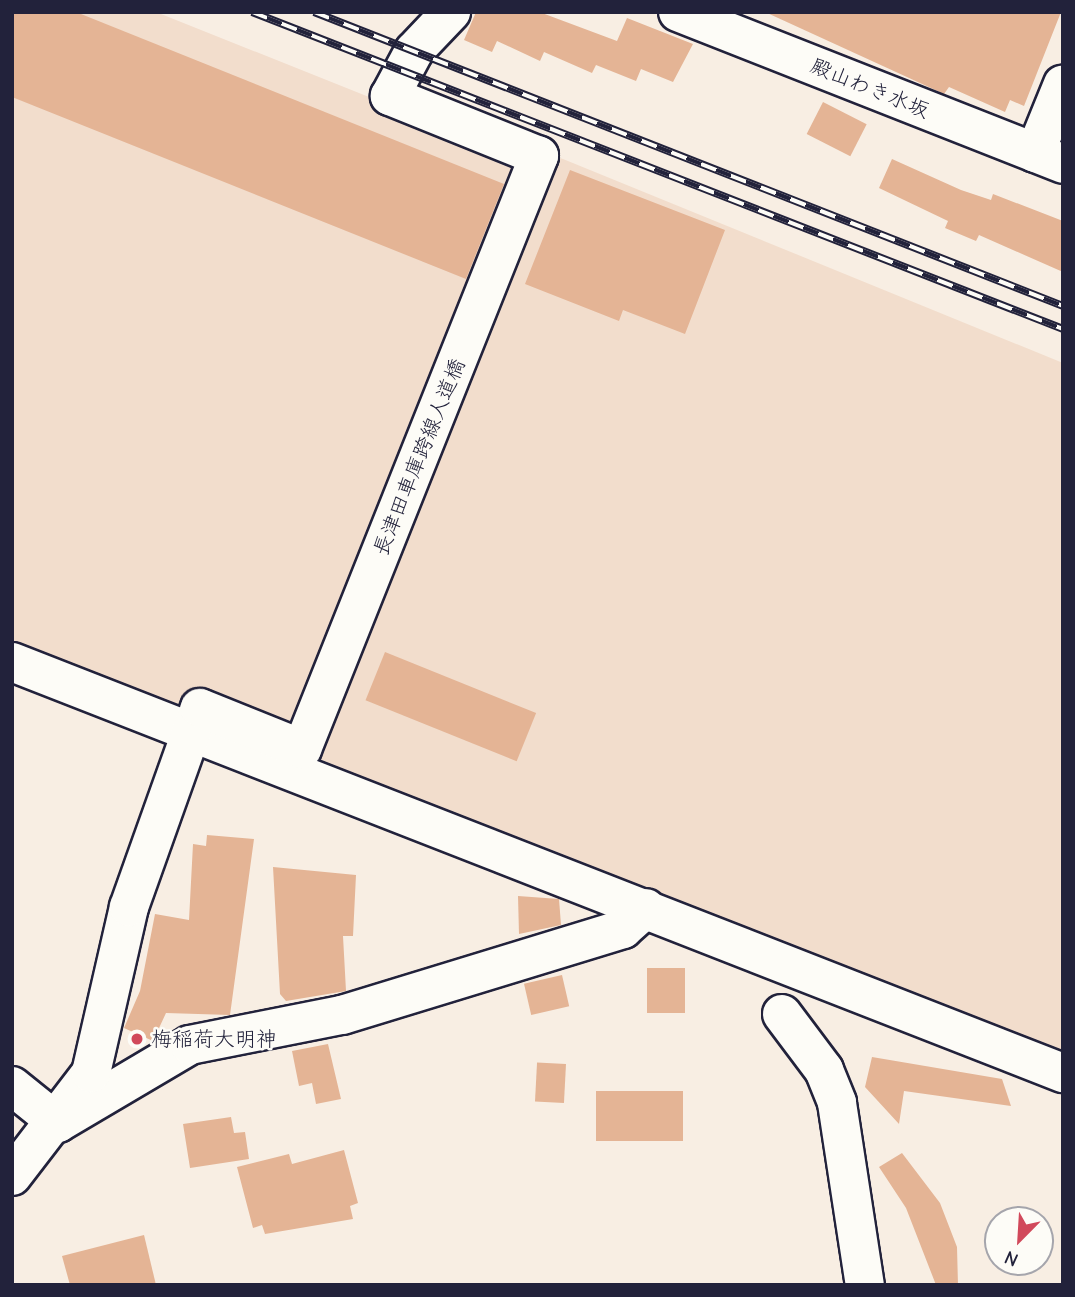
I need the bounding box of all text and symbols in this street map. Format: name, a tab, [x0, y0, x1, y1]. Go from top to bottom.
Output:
street label: 殿山わき水坂	[807, 53, 933, 123]
street label: 長津田車庫跨線人道橋	[368, 355, 470, 559]
place label: 梅稲荷大明神	[151, 1026, 277, 1052]
marker: 梅稲荷大明神	[129, 1031, 145, 1047]
north arrow	[984, 1206, 1054, 1276]
text: N	[1001, 1246, 1021, 1271]

